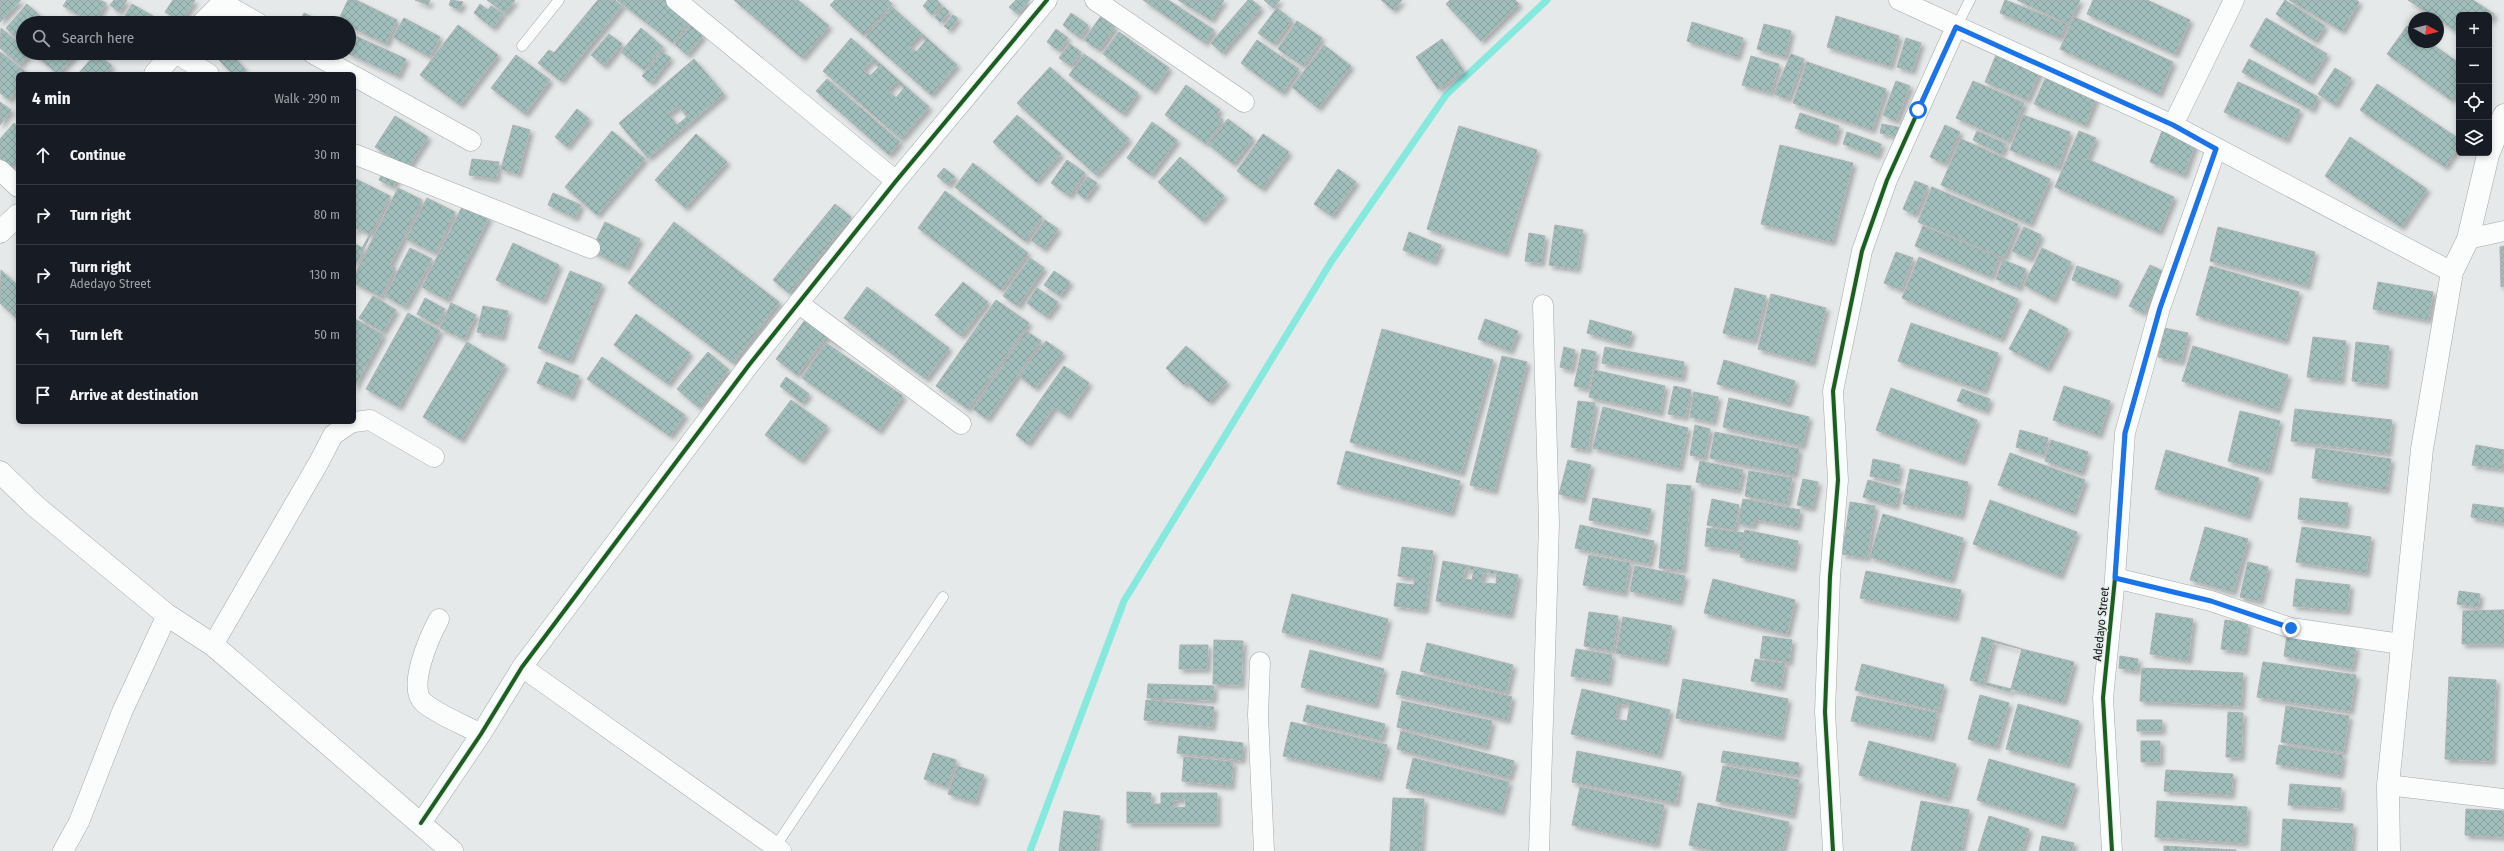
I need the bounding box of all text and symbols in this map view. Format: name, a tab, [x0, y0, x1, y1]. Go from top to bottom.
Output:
north arrow	[2408, 12, 2444, 48]
map controls	[2456, 12, 2492, 156]
button: +	[2456, 12, 2492, 48]
search box	[16, 16, 356, 60]
icon: search	[30, 27, 52, 49]
text: Search here	[62, 29, 134, 47]
button: −	[2456, 48, 2492, 84]
button: locate	[2456, 84, 2492, 120]
text: 4 min	[32, 88, 71, 109]
text: Walk · 290 m	[274, 91, 340, 106]
route start	[1909, 101, 1927, 119]
button: layers	[2456, 120, 2492, 156]
icon: ahead	[32, 144, 54, 166]
text: Continue	[70, 146, 126, 164]
text: 30 m	[314, 147, 340, 162]
icon: right	[32, 204, 54, 226]
text: Turn right	[70, 206, 131, 224]
text: 80 m	[314, 207, 340, 222]
text: Turn right	[70, 258, 131, 276]
icon: right	[32, 264, 54, 286]
text: 130 m	[309, 267, 340, 282]
text: Adedayo Street	[70, 276, 151, 291]
icon: left	[32, 324, 54, 346]
text: Turn left	[70, 326, 123, 344]
text: 50 m	[314, 327, 340, 342]
icon: arrive	[32, 384, 54, 406]
text: Arrive at destination	[70, 386, 198, 404]
street label: Adedayo Street	[2090, 586, 2112, 662]
route end	[2282, 619, 2300, 637]

